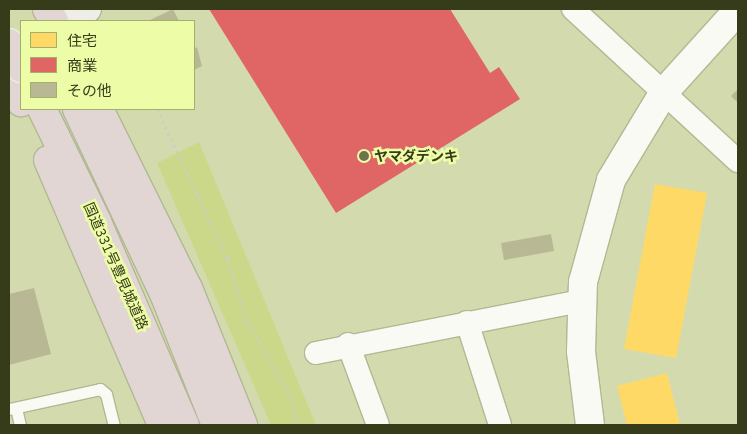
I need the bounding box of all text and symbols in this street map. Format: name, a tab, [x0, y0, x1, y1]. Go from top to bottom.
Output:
legend	[20, 20, 195, 110]
text: 住宅	[67, 31, 97, 50]
text: 商業	[67, 56, 97, 75]
text: その他	[67, 81, 112, 100]
place label: ヤマダデンキ	[374, 148, 458, 164]
marker: ヤマダデンキ	[358, 150, 370, 162]
street label: 国道331号豊見城道路	[80, 200, 152, 332]

